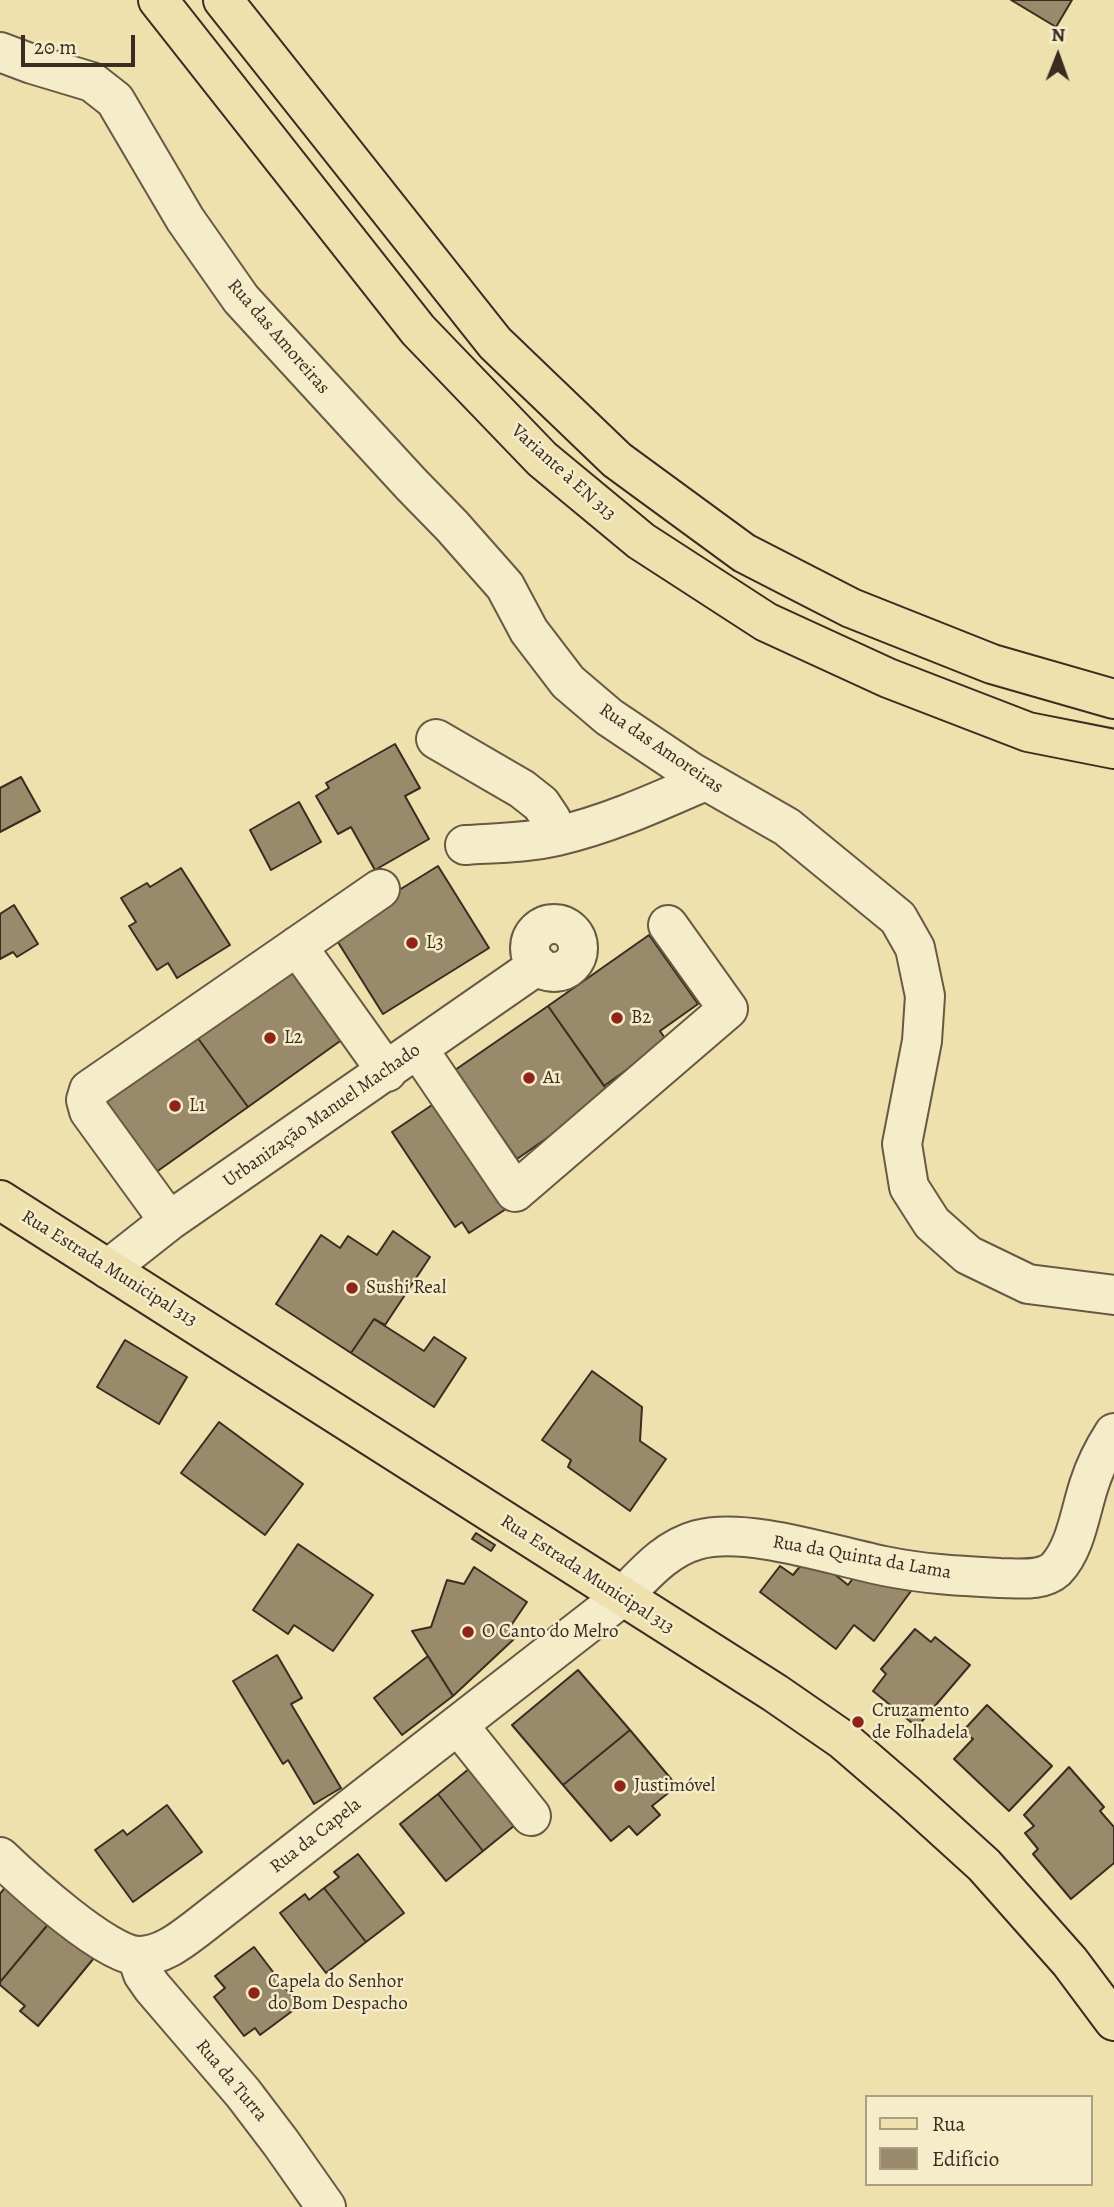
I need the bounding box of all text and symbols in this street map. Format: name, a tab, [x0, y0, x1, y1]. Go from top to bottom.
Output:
scale bar	[24, 21, 138, 65]
north arrow	[1023, 21, 1093, 91]
text: N	[1051, 22, 1066, 48]
text: 20 m	[34, 33, 77, 61]
street label: Rua das Amoreiras	[222, 275, 334, 399]
street label: Variante à EN 313	[506, 420, 620, 526]
street label: Rua das Amoreiras	[595, 699, 727, 799]
place label: L3	[426, 932, 444, 954]
marker: L3	[404, 935, 420, 951]
place label: B2	[631, 1007, 651, 1029]
marker: B2	[609, 1010, 625, 1026]
place label: L2	[284, 1027, 303, 1049]
marker: L2	[262, 1030, 278, 1046]
street label: Urbanização Manuel Machado	[219, 1039, 425, 1193]
place label: A1	[543, 1067, 561, 1089]
marker: A1	[521, 1070, 537, 1086]
place label: L1	[189, 1095, 205, 1117]
marker: L1	[167, 1098, 183, 1114]
street label: Rua Estrada Municipal 313	[17, 1206, 201, 1332]
place label: Sushi Real	[366, 1277, 446, 1299]
marker: Sushi Real	[344, 1280, 360, 1296]
street label: Rua Estrada Municipal 313	[496, 1510, 678, 1640]
street label: Rua da Quinta da Lama	[771, 1531, 953, 1585]
place label: O Canto do Melro	[482, 1621, 618, 1643]
marker: O Canto do Melro	[460, 1624, 476, 1640]
place label: Cruzamento de Folhadela	[872, 1700, 969, 1744]
marker: Cruzamento de Folhadela	[850, 1714, 866, 1730]
place label: Justimóvel	[634, 1775, 715, 1797]
marker: Justimóvel	[612, 1778, 628, 1794]
street label: Rua da Capela	[266, 1793, 366, 1879]
place label: Capela do Senhor do Bom Despacho	[268, 1971, 408, 2015]
marker: Capela do Senhor do Bom Despacho	[246, 1985, 262, 2001]
street label: Rua da Turra	[190, 2035, 272, 2127]
legend	[866, 2095, 1093, 2186]
text: Rua	[932, 2110, 965, 2138]
text: Edifício	[932, 2145, 999, 2173]

